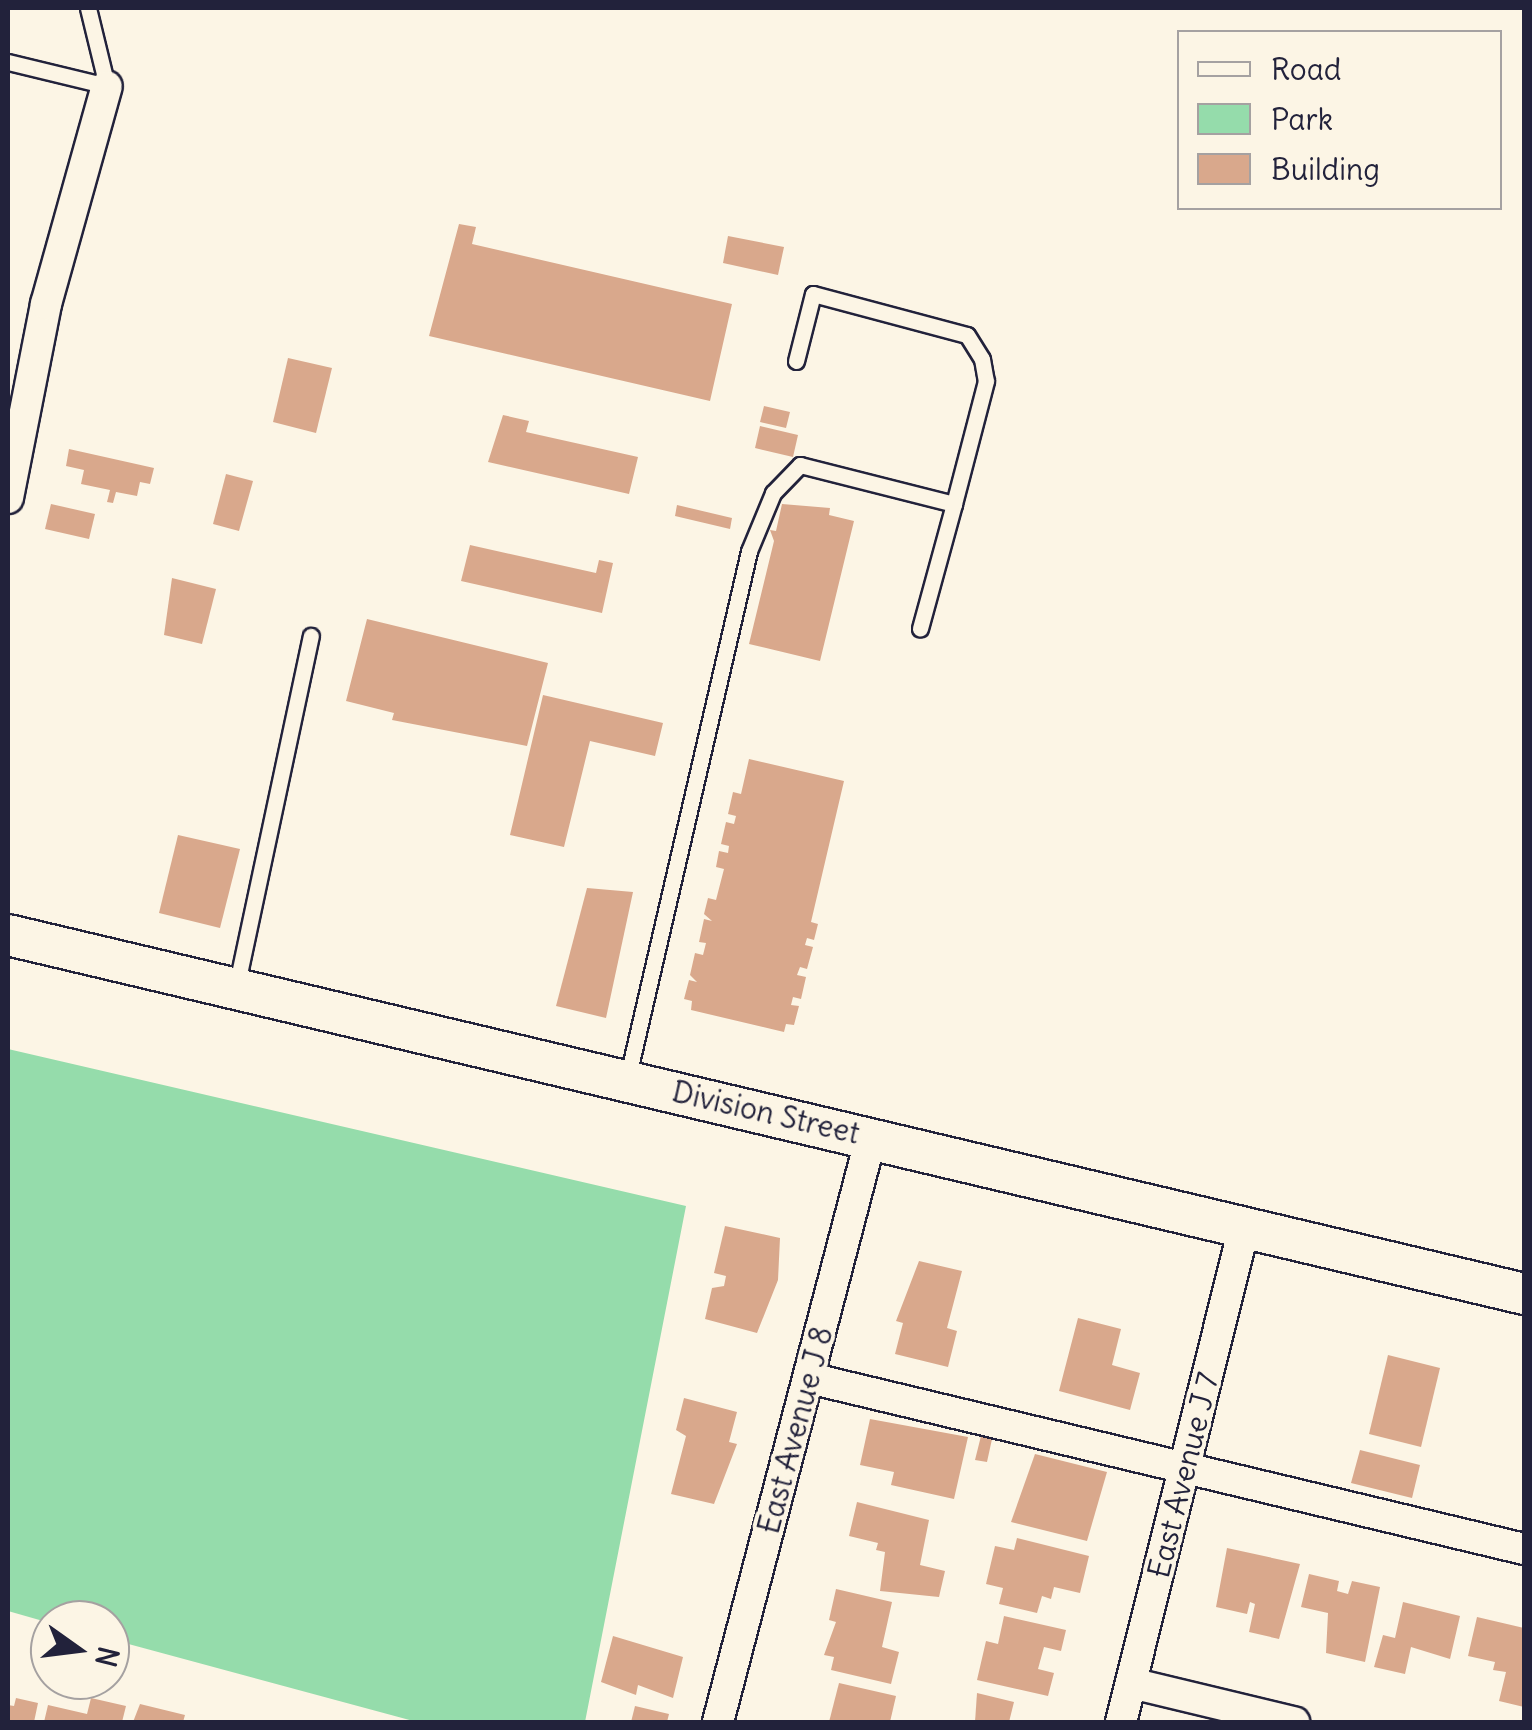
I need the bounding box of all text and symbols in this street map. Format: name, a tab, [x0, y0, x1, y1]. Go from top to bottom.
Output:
legend	[1177, 30, 1502, 210]
text: Road	[1271, 50, 1341, 88]
text: Park	[1271, 100, 1333, 138]
text: Building	[1271, 150, 1380, 188]
street label: Division Street	[669, 1073, 863, 1151]
street label: East Avenue J 8	[750, 1322, 840, 1538]
street label: East Avenue J 7	[1140, 1369, 1226, 1581]
north arrow	[30, 1600, 130, 1700]
text: N	[87, 1643, 127, 1671]

